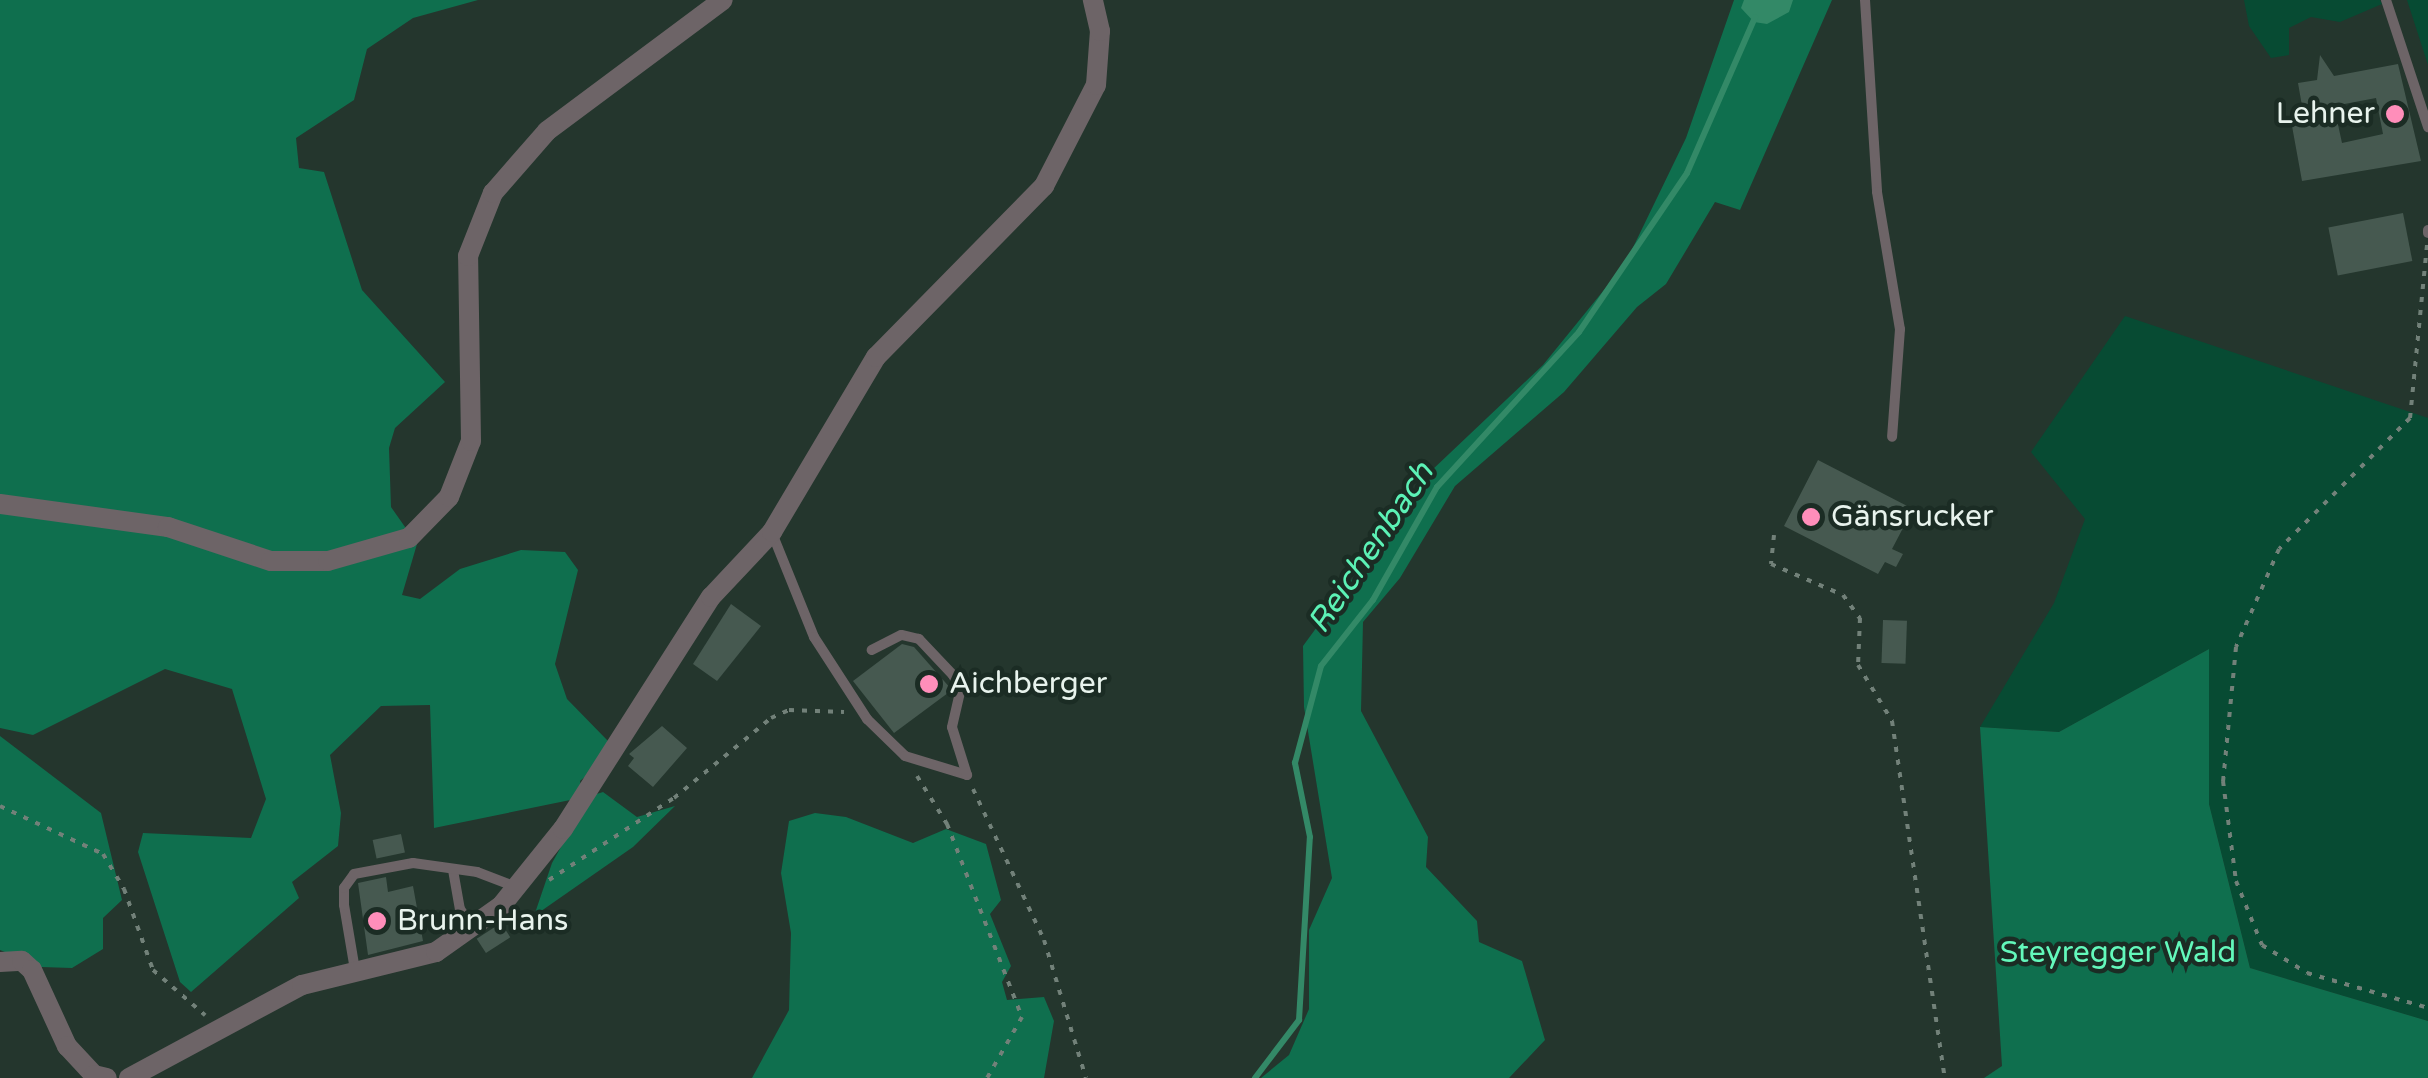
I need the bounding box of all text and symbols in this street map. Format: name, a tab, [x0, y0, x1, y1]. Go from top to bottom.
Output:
place label: Lehner	[2276, 96, 2375, 132]
marker: Lehner	[2384, 103, 2406, 125]
water label: Reichenbach	[1300, 455, 1442, 641]
place label: Gänsrucker	[1831, 499, 1994, 535]
marker: Gänsrucker	[1800, 506, 1822, 528]
place label: Aichberger	[949, 666, 1107, 702]
marker: Aichberger	[918, 673, 940, 695]
place label: Brunn-Hans	[397, 903, 568, 939]
marker: Brunn-Hans	[366, 910, 388, 932]
park label: Steyregger Wald	[2000, 935, 2236, 971]

